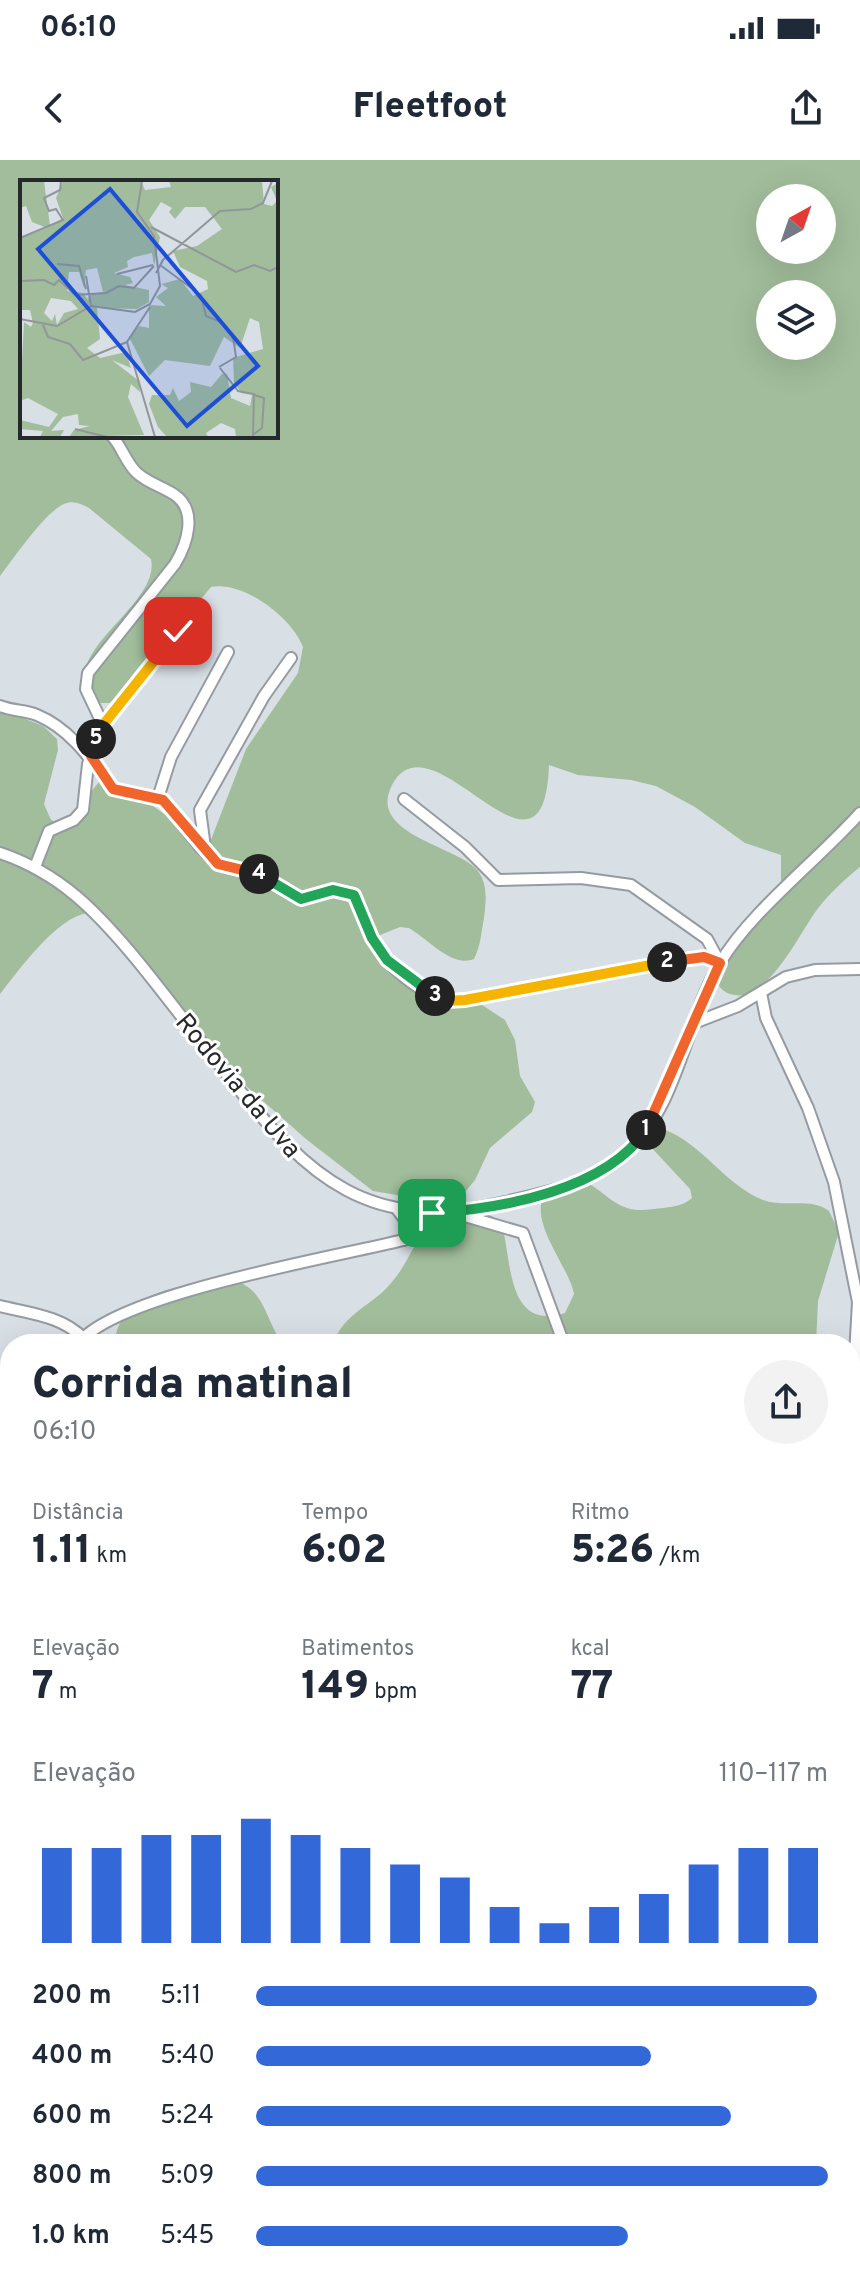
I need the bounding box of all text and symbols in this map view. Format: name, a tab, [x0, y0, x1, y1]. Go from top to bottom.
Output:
text: 06:10	[40, 10, 117, 47]
text: Fleetfoot	[353, 85, 507, 131]
icon: back	[32, 86, 76, 130]
icon: share	[784, 86, 828, 130]
inset map	[20, 180, 278, 438]
north arrow	[756, 184, 836, 264]
map controls	[756, 184, 836, 360]
button: layers	[756, 280, 836, 360]
pin	[144, 597, 212, 665]
icon: check	[156, 609, 200, 653]
pin: 5	[76, 719, 116, 759]
text: 5	[89, 725, 103, 752]
pin: 4	[239, 854, 279, 894]
text: 4	[252, 860, 266, 887]
pin: 2	[647, 942, 687, 982]
text: 2	[660, 948, 674, 975]
pin: 3	[415, 976, 455, 1016]
text: 3	[428, 982, 442, 1009]
street label: Rodovia da Uva	[167, 1007, 307, 1166]
pin: 1	[626, 1110, 666, 1150]
text: 1	[642, 1116, 650, 1143]
pin	[398, 1179, 466, 1247]
icon: arrive	[410, 1191, 454, 1235]
text: Corrida matinal	[32, 1358, 353, 1414]
button: share	[744, 1360, 828, 1444]
text: 06:10	[32, 1416, 96, 1449]
text: Distância	[32, 1500, 123, 1527]
text: Tempo	[301, 1500, 368, 1527]
text: Ritmo	[571, 1500, 630, 1527]
text: 1.11	[32, 1527, 91, 1577]
text: 6:02	[301, 1527, 387, 1577]
text: 5:26	[571, 1527, 654, 1577]
text: km	[91, 1543, 127, 1570]
text: /km	[654, 1543, 700, 1570]
text: Elevação	[32, 1636, 120, 1663]
text: Batimentos	[301, 1636, 414, 1663]
text: kcal	[571, 1636, 610, 1663]
text: 7	[32, 1663, 54, 1713]
text: 149	[301, 1663, 369, 1713]
text: 77	[571, 1663, 613, 1713]
text: m	[54, 1679, 77, 1706]
text: bpm	[369, 1679, 417, 1706]
text: Elevação	[32, 1758, 136, 1791]
text: 110–117 m	[719, 1758, 828, 1791]
text: 200 m	[32, 1980, 111, 2013]
text: 5:11	[160, 1980, 201, 2013]
text: 400 m	[32, 2040, 112, 2073]
text: 5:40	[160, 2040, 215, 2073]
text: 600 m	[32, 2100, 112, 2133]
text: 5:24	[160, 2100, 214, 2133]
text: 800 m	[32, 2160, 112, 2193]
text: 5:09	[160, 2160, 214, 2193]
text: 1.0 km	[32, 2220, 110, 2253]
text: 5:45	[160, 2220, 214, 2253]

